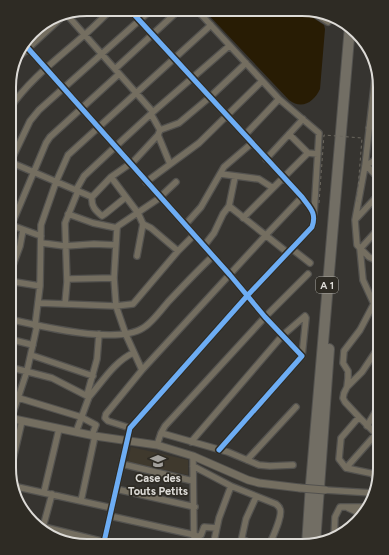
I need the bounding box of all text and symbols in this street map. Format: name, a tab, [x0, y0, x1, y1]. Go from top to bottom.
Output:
road number: A 1	[316, 277, 338, 293]
school or university icon: Case des Touts Petits	[149, 452, 167, 470]
place label: Case des Touts Petits	[128, 472, 188, 498]

